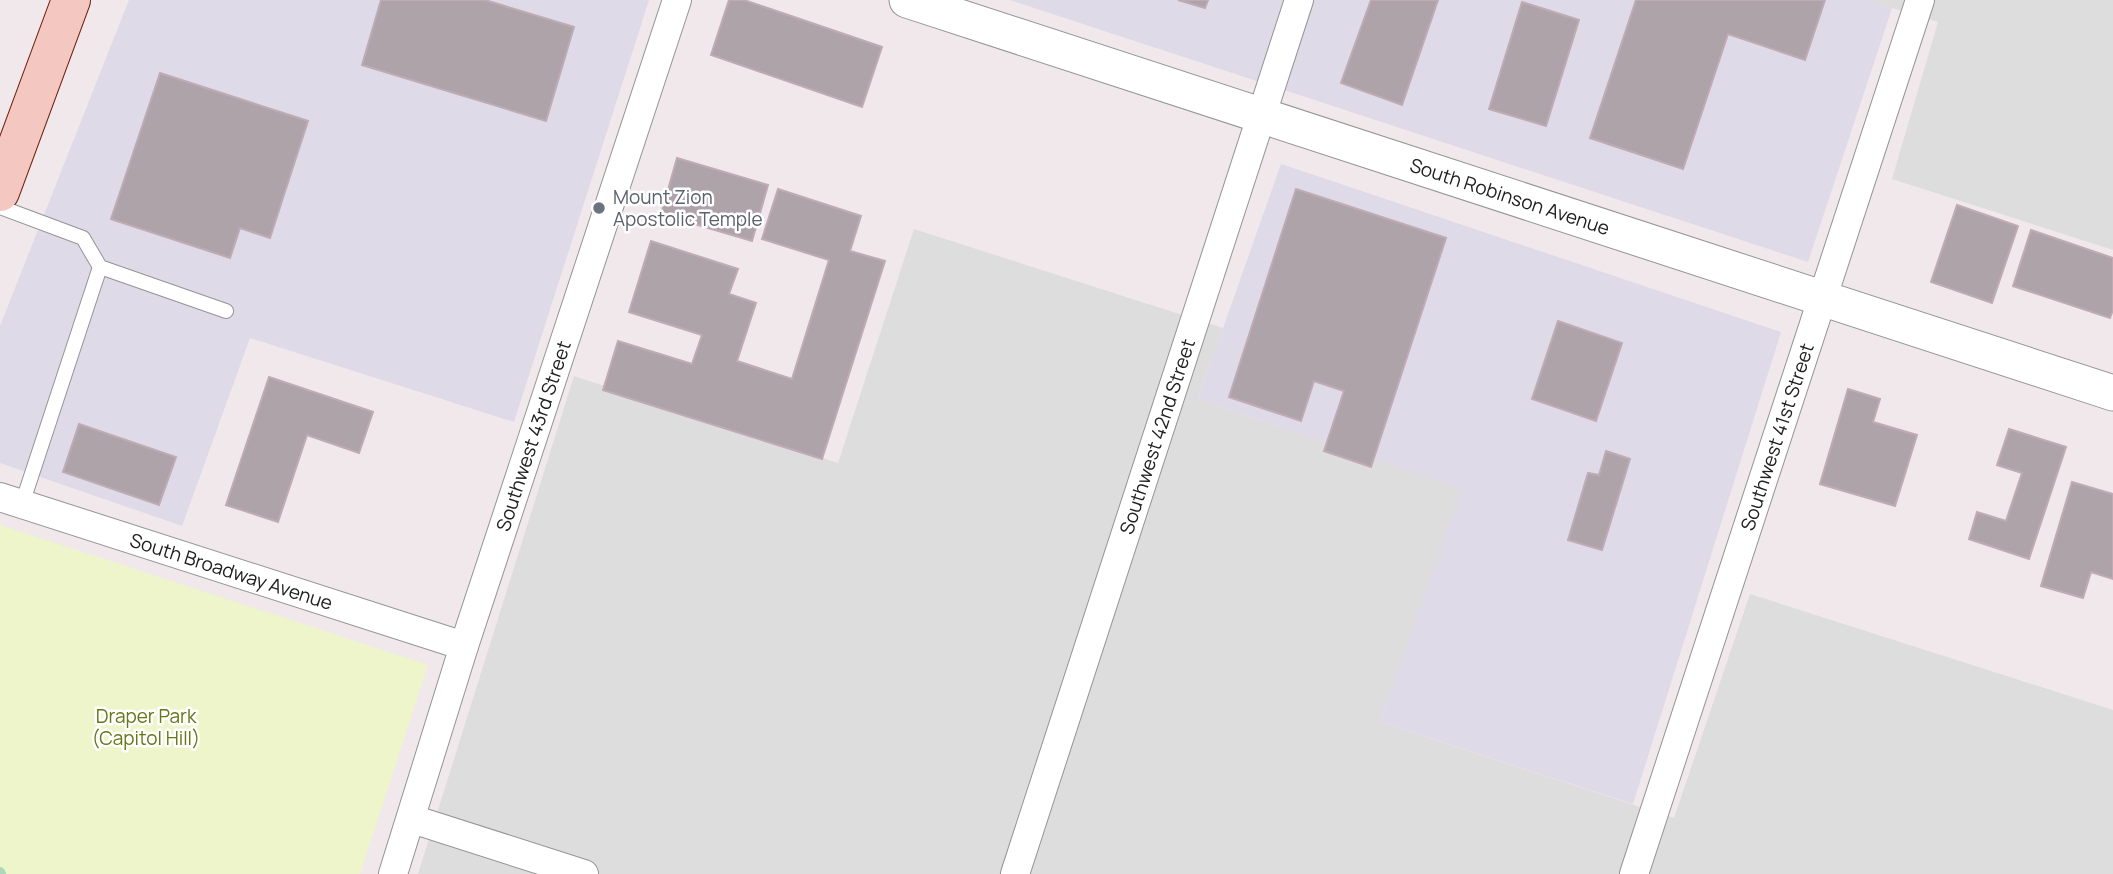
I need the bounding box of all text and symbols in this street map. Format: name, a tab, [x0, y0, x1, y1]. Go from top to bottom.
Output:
street label: South Robinson Avenue	[1407, 152, 1613, 241]
place label: Mount Zion Apostolic Temple	[613, 184, 763, 232]
marker: Mount Zion Apostolic Temple	[591, 200, 607, 216]
street label: Southwest 42nd Street	[1113, 335, 1201, 538]
street label: Southwest 43rd Street	[490, 337, 577, 535]
street label: Southwest 41st Street	[1734, 340, 1820, 534]
street label: South Broadway Avenue	[127, 527, 336, 616]
park label: Draper Park (Capitol Hill)	[92, 703, 200, 751]

